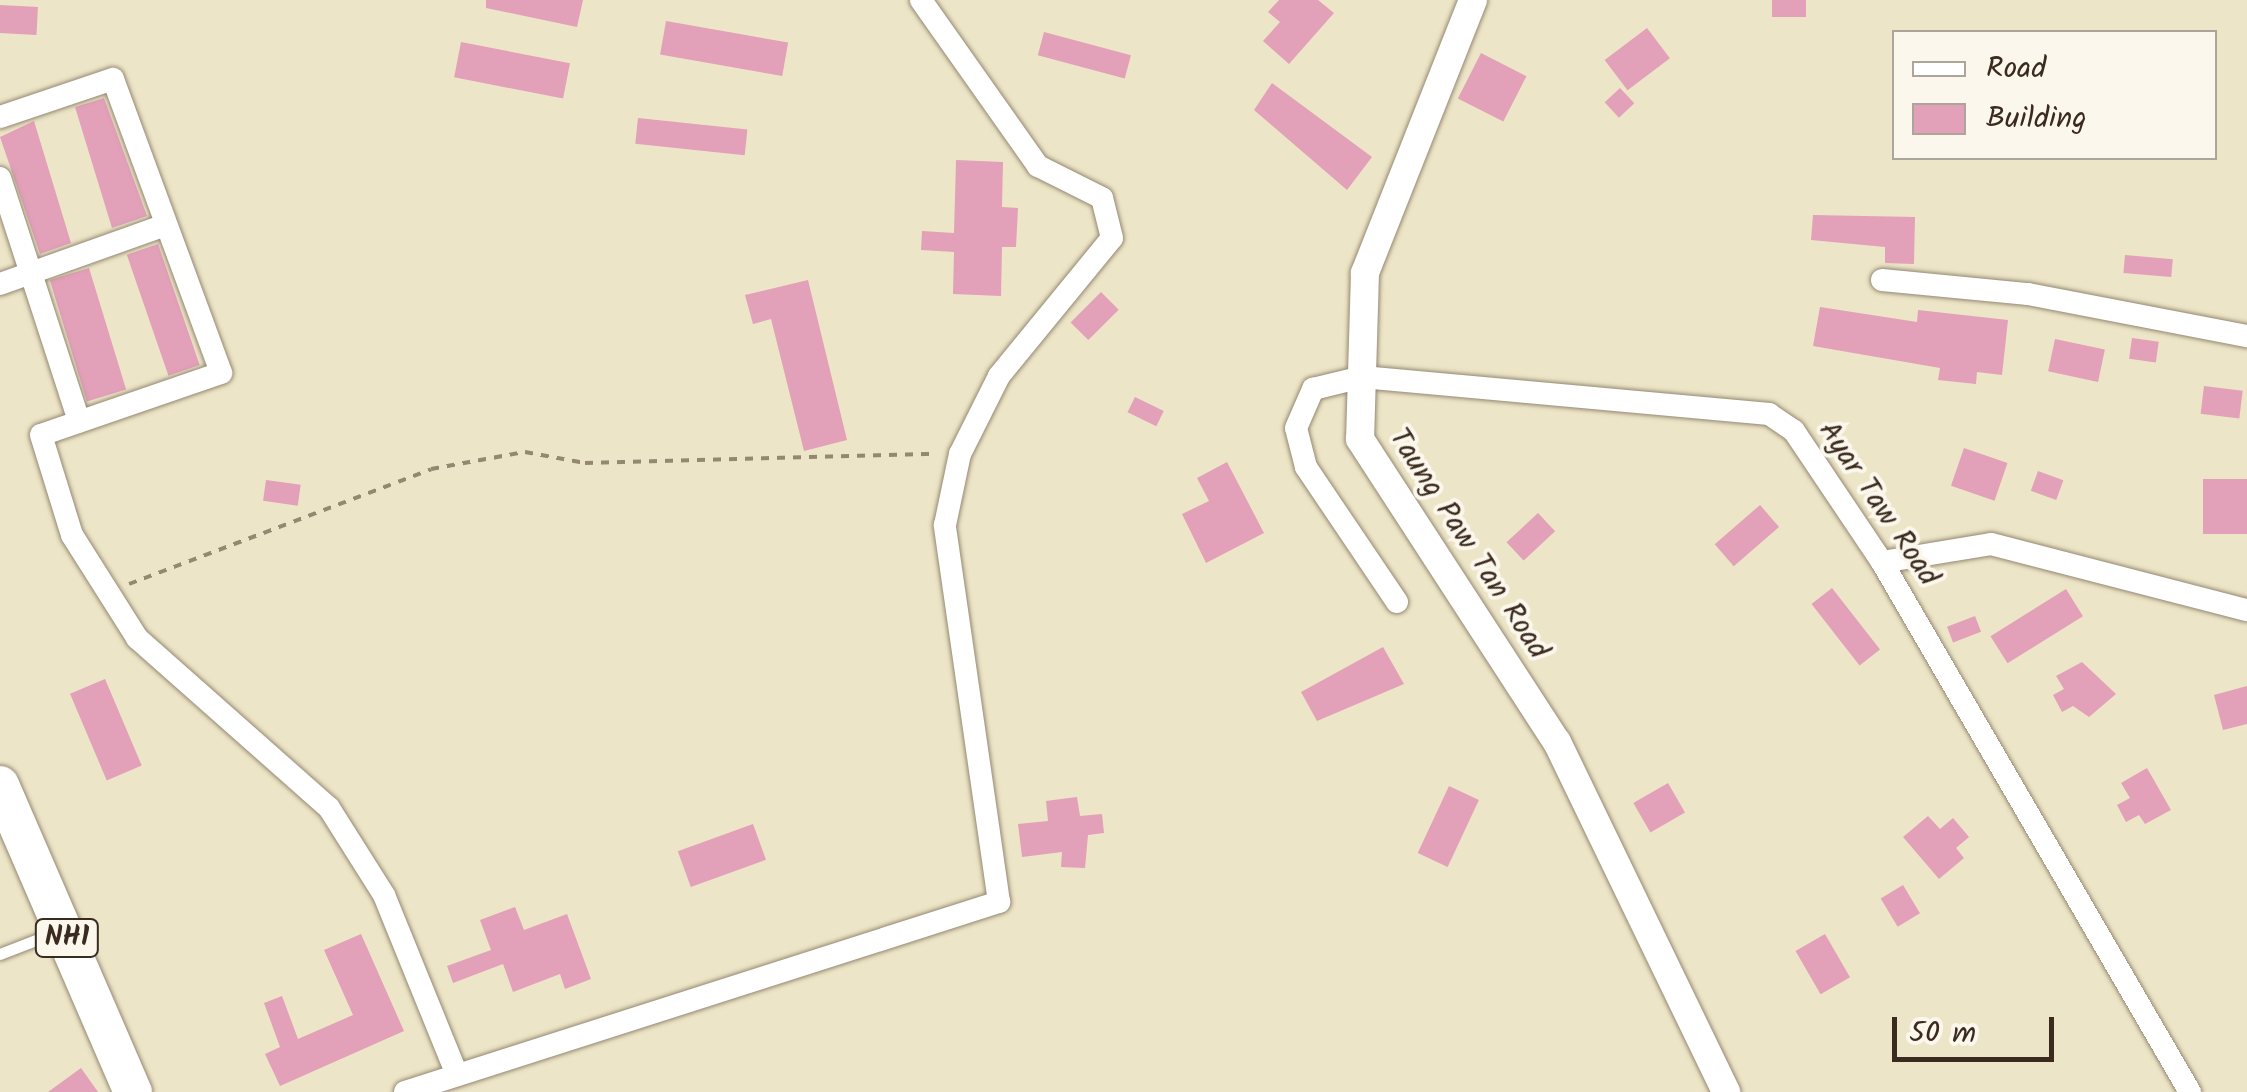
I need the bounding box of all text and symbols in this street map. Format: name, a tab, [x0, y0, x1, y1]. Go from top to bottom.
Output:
legend	[1892, 30, 2217, 160]
text: Road	[1986, 45, 2046, 93]
text: Building	[1986, 95, 2086, 143]
street label: Ayar Taw Road	[1810, 415, 1946, 593]
street label: Taung Paw Tan Road	[1380, 422, 1556, 666]
road number: NH1	[34, 915, 100, 961]
scale bar	[1897, 997, 2060, 1059]
text: 50 m	[1909, 1010, 1976, 1058]

